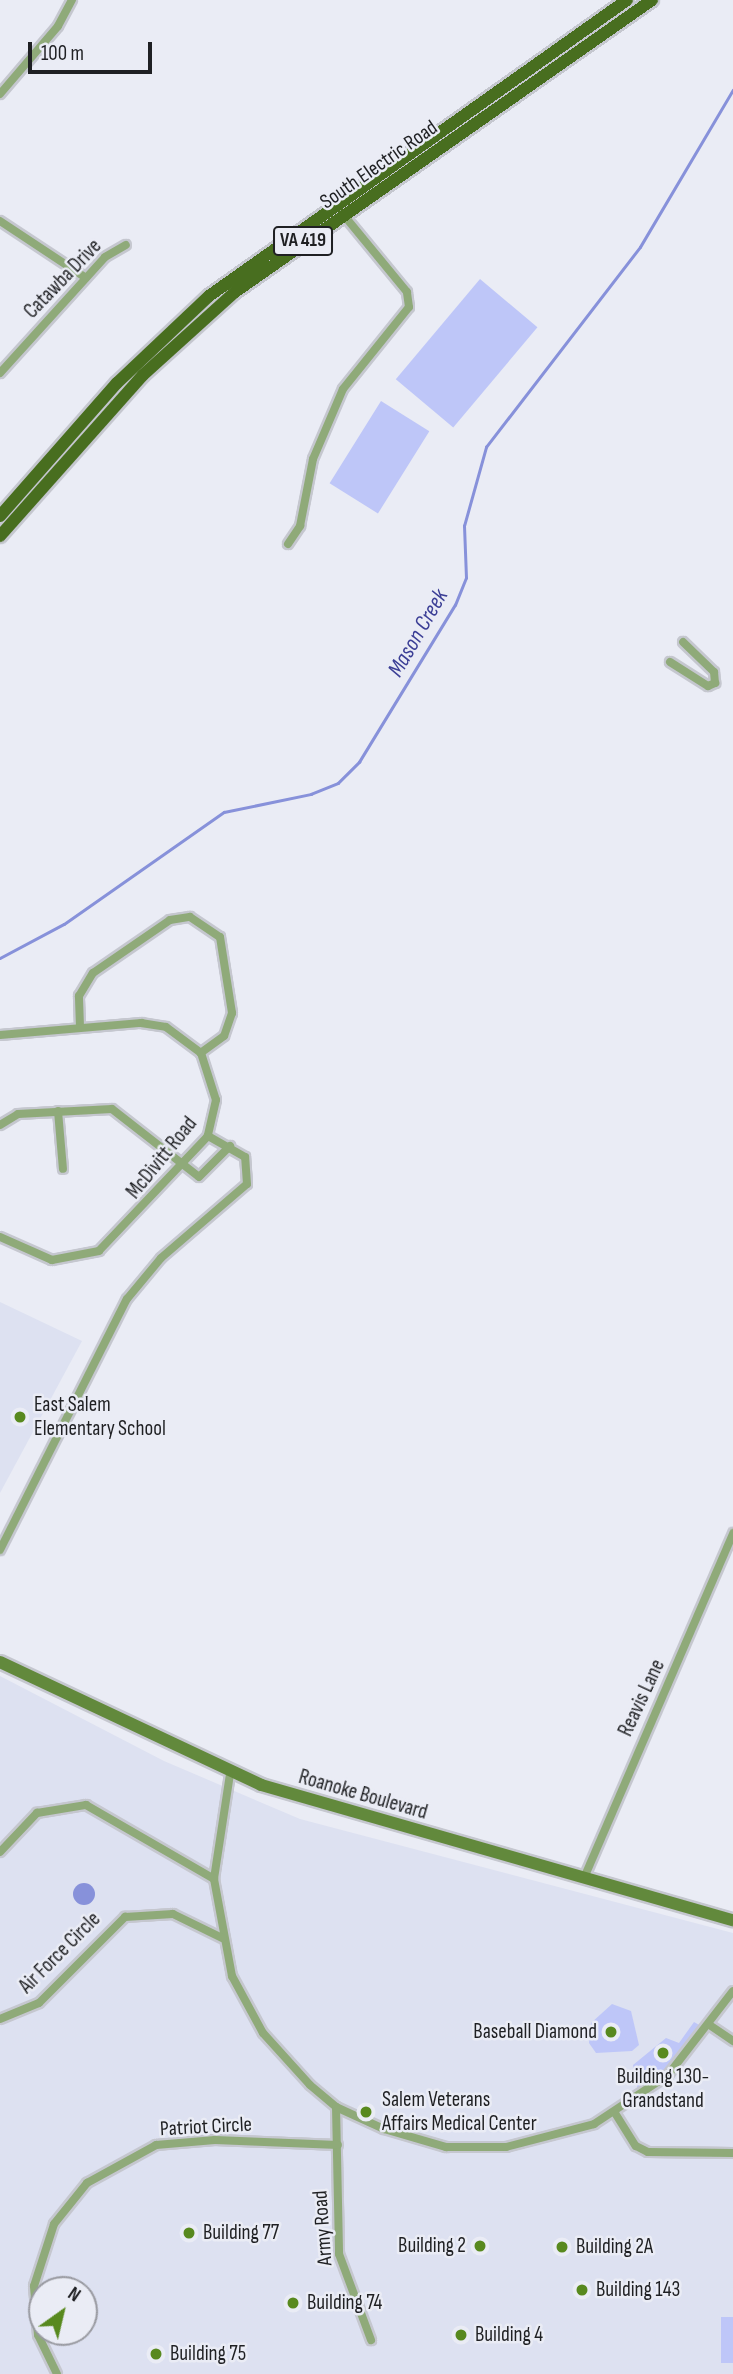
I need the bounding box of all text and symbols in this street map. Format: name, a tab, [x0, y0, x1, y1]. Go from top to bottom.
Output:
scale bar	[32, 28, 156, 72]
text: 100 m	[41, 41, 84, 66]
street label: South Electric Road	[315, 115, 443, 215]
road number: VA 419	[272, 226, 334, 256]
street label: Catawba Drive	[19, 234, 107, 324]
water label: Mason Creek	[382, 584, 454, 682]
street label: McDivitt Road	[121, 1112, 203, 1204]
place label: East Salem Elementary School	[34, 1392, 166, 1442]
marker: East Salem Elementary School	[12, 1409, 28, 1425]
street label: Reavis Lane	[613, 1656, 671, 1740]
street label: Roanoke Boulevard	[296, 1765, 430, 1825]
street label: Air Force Circle	[14, 1907, 106, 1999]
place label: Baseball Diamond	[473, 2019, 597, 2045]
marker: Baseball Diamond	[603, 2024, 619, 2040]
marker: Building 130- Grandstand	[655, 2045, 671, 2061]
place label: Building 130- Grandstand	[617, 2064, 709, 2114]
place label: Salem Veterans Affairs Medical Center	[382, 2087, 537, 2137]
marker: Salem Veterans Affairs Medical Center	[356, 2102, 376, 2122]
street label: Patriot Circle	[159, 2112, 253, 2142]
street label: Army Road	[308, 2190, 338, 2266]
place label: Building 77	[203, 2220, 279, 2246]
marker: Building 77	[181, 2225, 197, 2241]
place label: Building 2	[398, 2233, 466, 2259]
place label: Building 2A	[576, 2234, 653, 2260]
marker: Building 2	[472, 2238, 488, 2254]
marker: Building 2A	[554, 2239, 570, 2255]
north arrow	[28, 2276, 98, 2346]
place label: Building 143	[596, 2277, 680, 2303]
text: N	[63, 2282, 85, 2307]
marker: Building 143	[574, 2282, 590, 2298]
place label: Building 74	[307, 2290, 382, 2316]
marker: Building 74	[285, 2295, 301, 2311]
place label: Building 4	[475, 2322, 543, 2348]
marker: Building 4	[453, 2327, 469, 2343]
place label: Building 75	[170, 2341, 246, 2367]
marker: Building 75	[148, 2346, 164, 2362]

